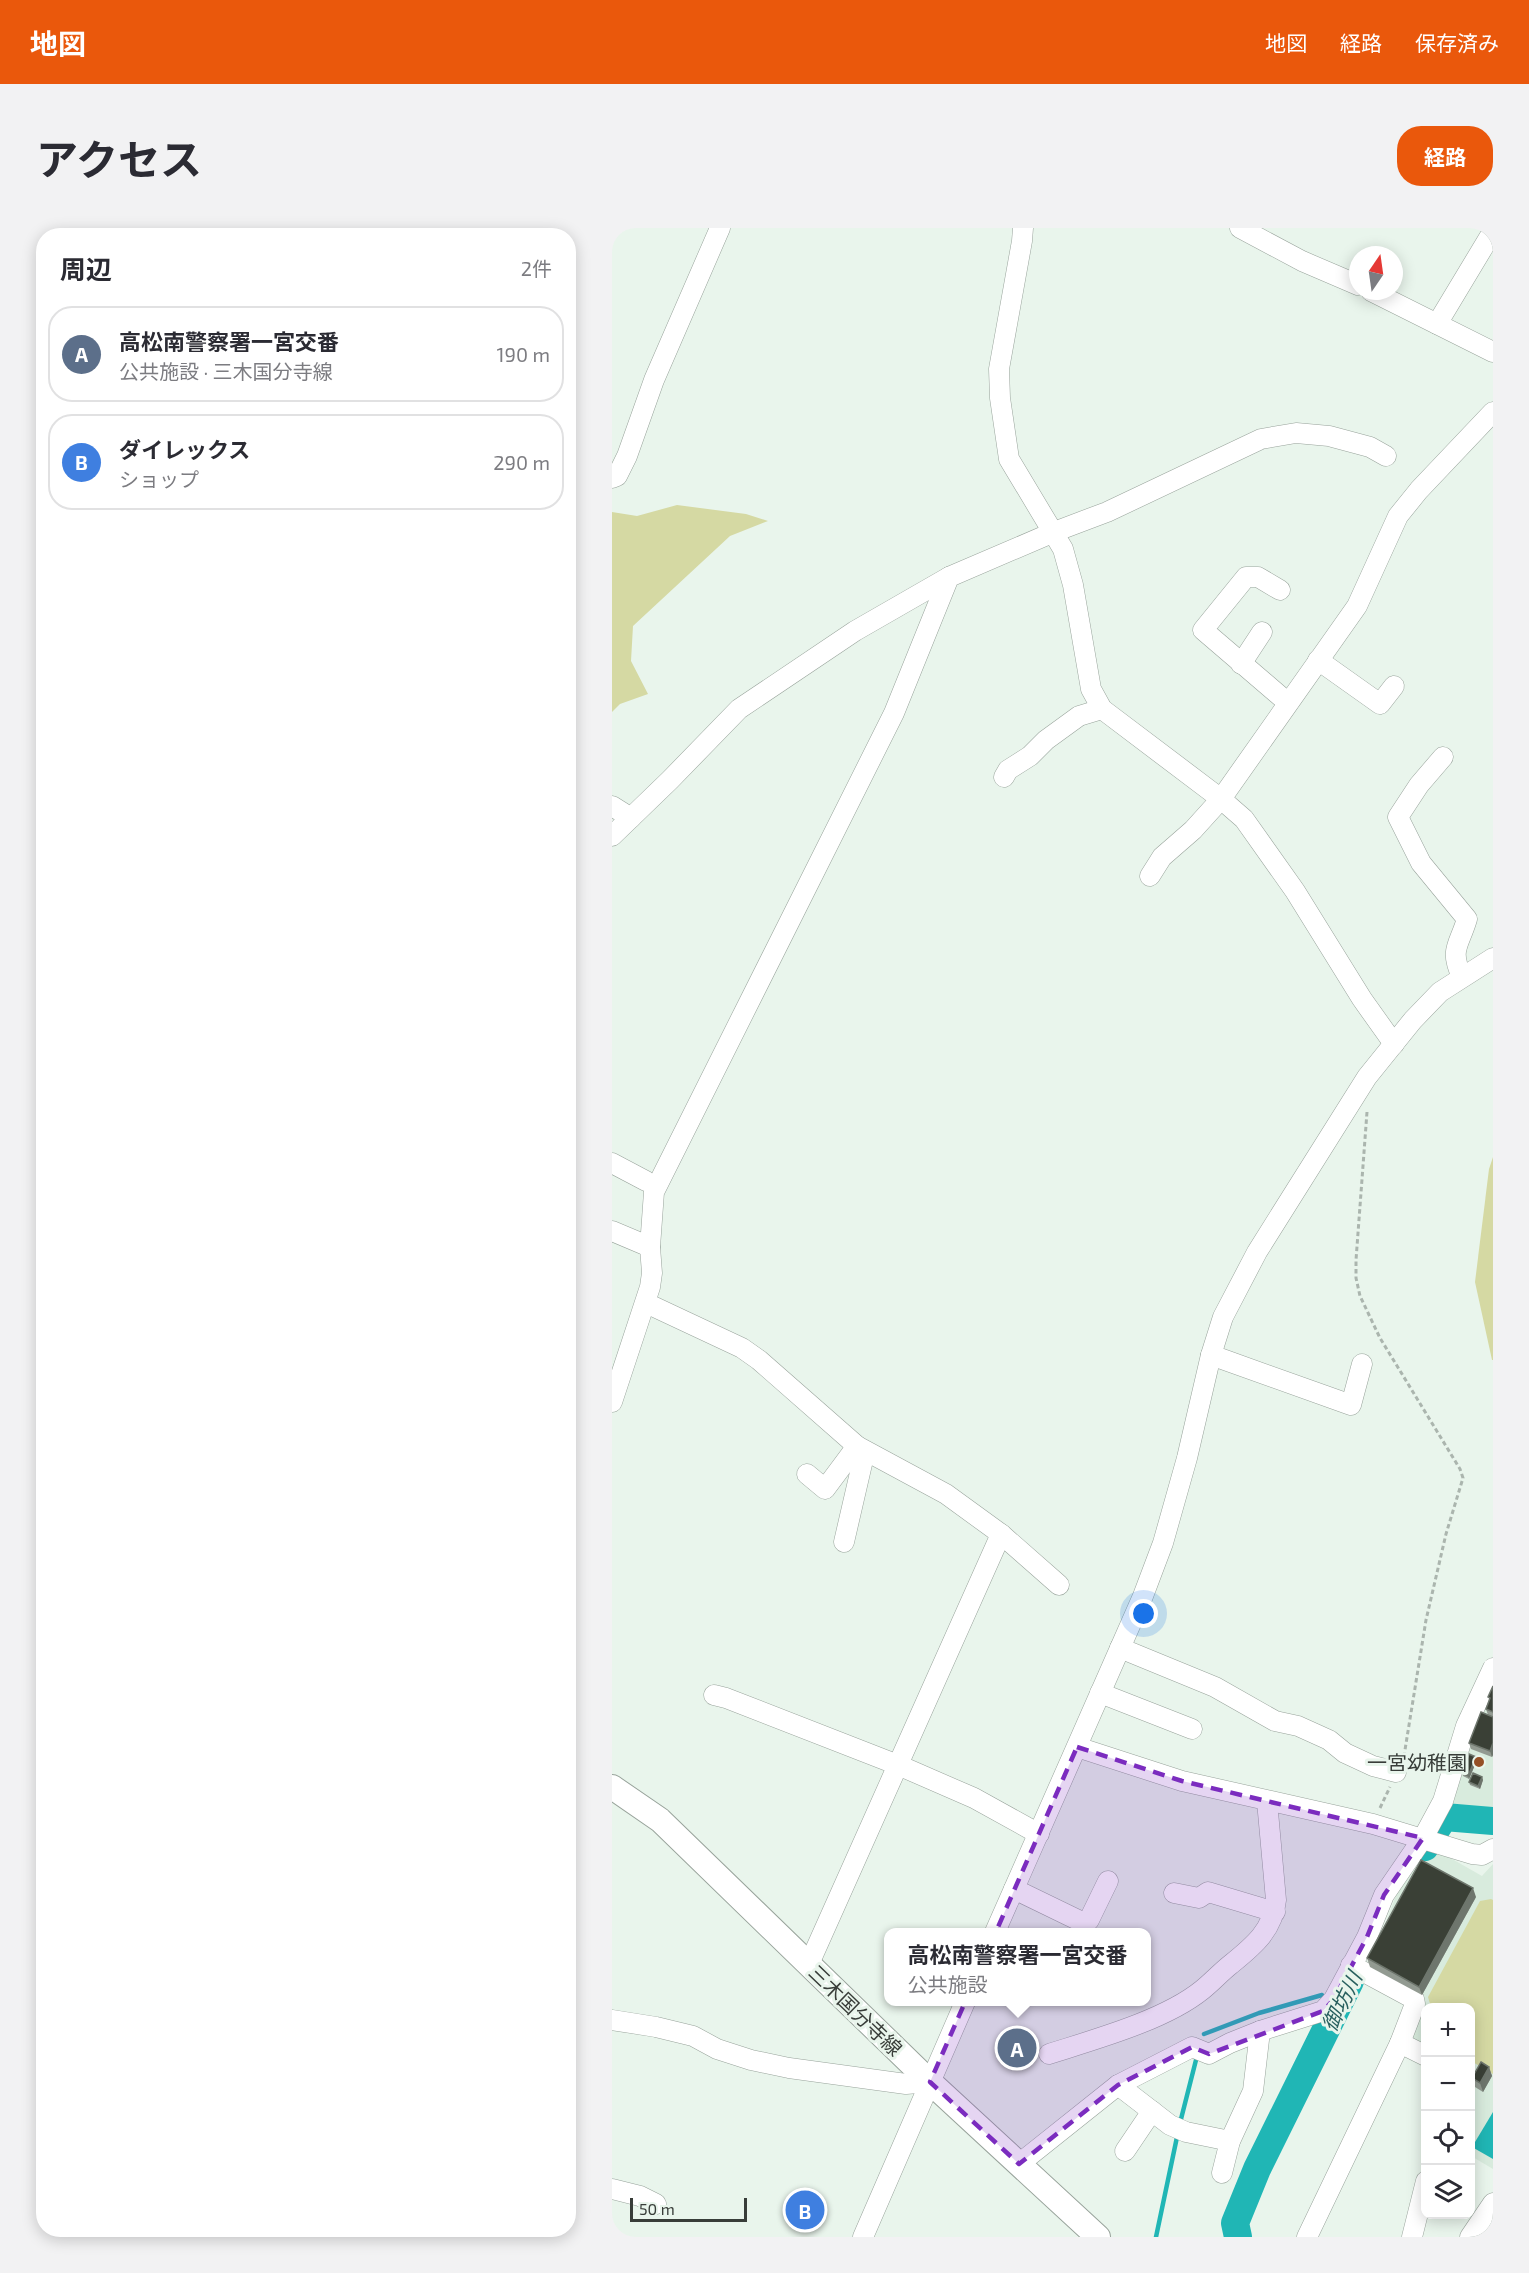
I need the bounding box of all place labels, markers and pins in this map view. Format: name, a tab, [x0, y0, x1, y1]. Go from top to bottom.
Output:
place label: 一宮幼稚園	[1367, 1750, 1467, 1774]
marker: 一宮幼稚園	[1472, 1755, 1486, 1769]
pin: A	[998, 2026, 1036, 2070]
pin: B	[786, 2188, 824, 2232]

